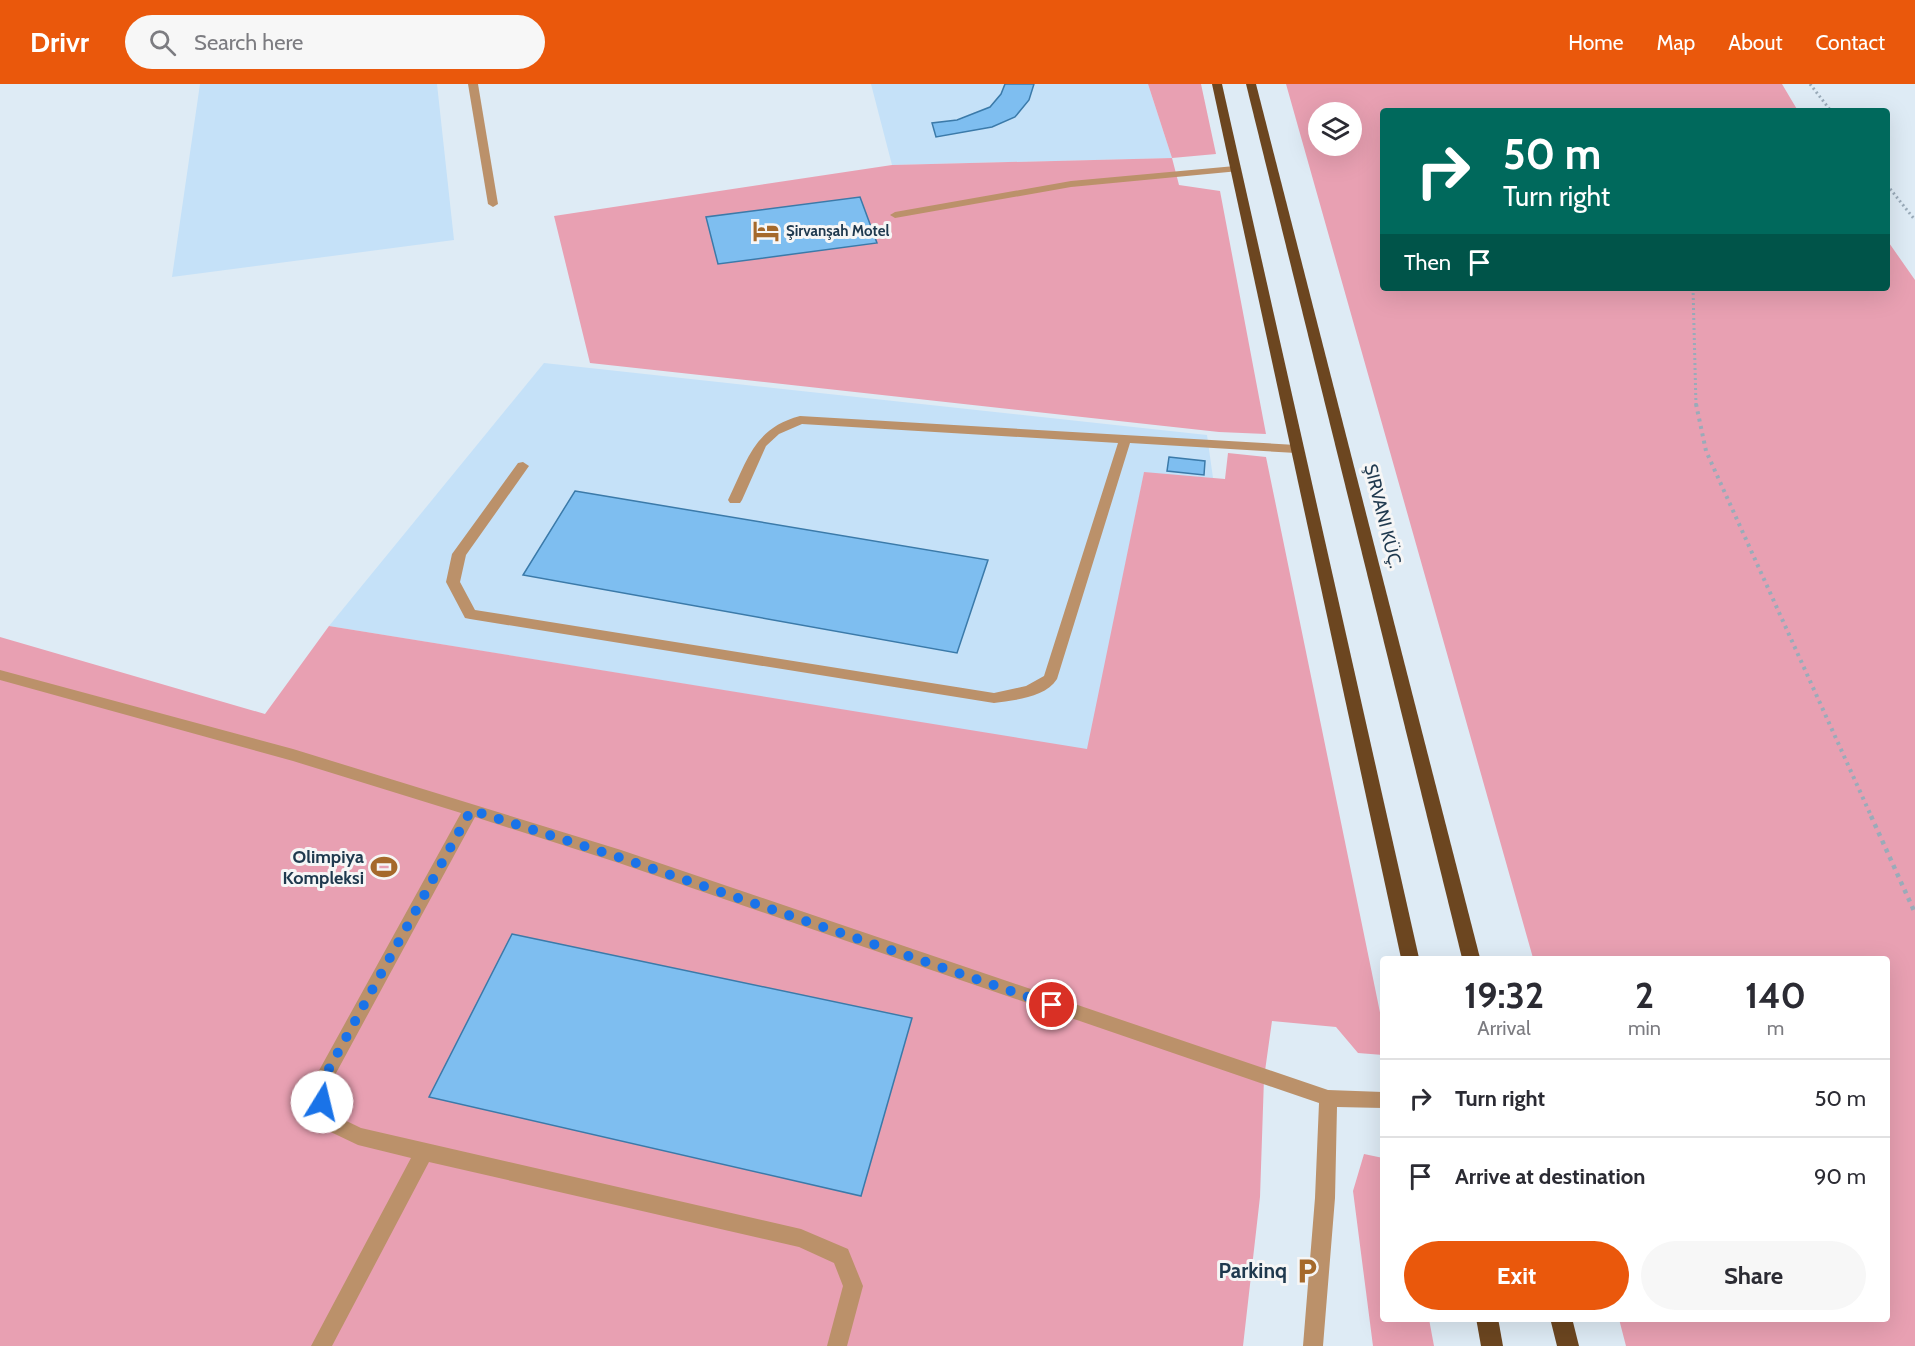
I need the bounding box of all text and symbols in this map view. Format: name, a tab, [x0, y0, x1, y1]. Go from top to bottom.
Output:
search box	[125, 15, 545, 69]
text: Drivr	[30, 25, 89, 59]
icon: search	[146, 26, 179, 59]
text: Search here	[194, 29, 303, 56]
text: Home	[1568, 30, 1624, 55]
text: Map	[1657, 30, 1695, 55]
text: About	[1728, 30, 1782, 55]
text: Contact	[1815, 30, 1885, 55]
map controls	[1308, 102, 1362, 156]
button: layers	[1308, 102, 1362, 156]
text: 50 m	[1503, 128, 1601, 180]
icon: right	[1404, 132, 1482, 210]
text: Turn right	[1503, 180, 1610, 213]
hotel icon: Şirvanşah Motel	[751, 216, 781, 246]
place label: Şirvanşah Motel	[786, 222, 889, 240]
icon: arrive	[1463, 246, 1496, 279]
text: Then	[1404, 249, 1451, 276]
street label: ŞIRVANI KÜÇ.	[1359, 462, 1407, 570]
place label: Olimpiya Kompleksi	[283, 846, 364, 889]
sports icon: Olimpiya Kompleksi	[369, 852, 399, 882]
text: 19:32	[1464, 973, 1544, 1017]
text: 2	[1635, 973, 1654, 1017]
text: 140	[1745, 973, 1806, 1017]
pin	[1026, 979, 1077, 1030]
icon: arrive	[1035, 988, 1068, 1021]
text: Arrival	[1477, 1016, 1531, 1040]
text: min	[1628, 1016, 1661, 1040]
text: m	[1767, 1016, 1784, 1040]
position arrow	[290, 1070, 354, 1134]
icon: right	[1404, 1082, 1437, 1115]
text: Turn right	[1455, 1085, 1545, 1112]
text: 50 m	[1814, 1085, 1866, 1112]
icon: arrive	[1404, 1160, 1437, 1193]
text: Arrive at destination	[1455, 1163, 1645, 1190]
text: 90 m	[1814, 1163, 1866, 1190]
button: Exit	[1404, 1241, 1629, 1310]
button: Share	[1641, 1241, 1866, 1310]
parking icon: Parkinq	[1292, 1256, 1322, 1286]
place label: Parkinq	[1219, 1258, 1287, 1283]

